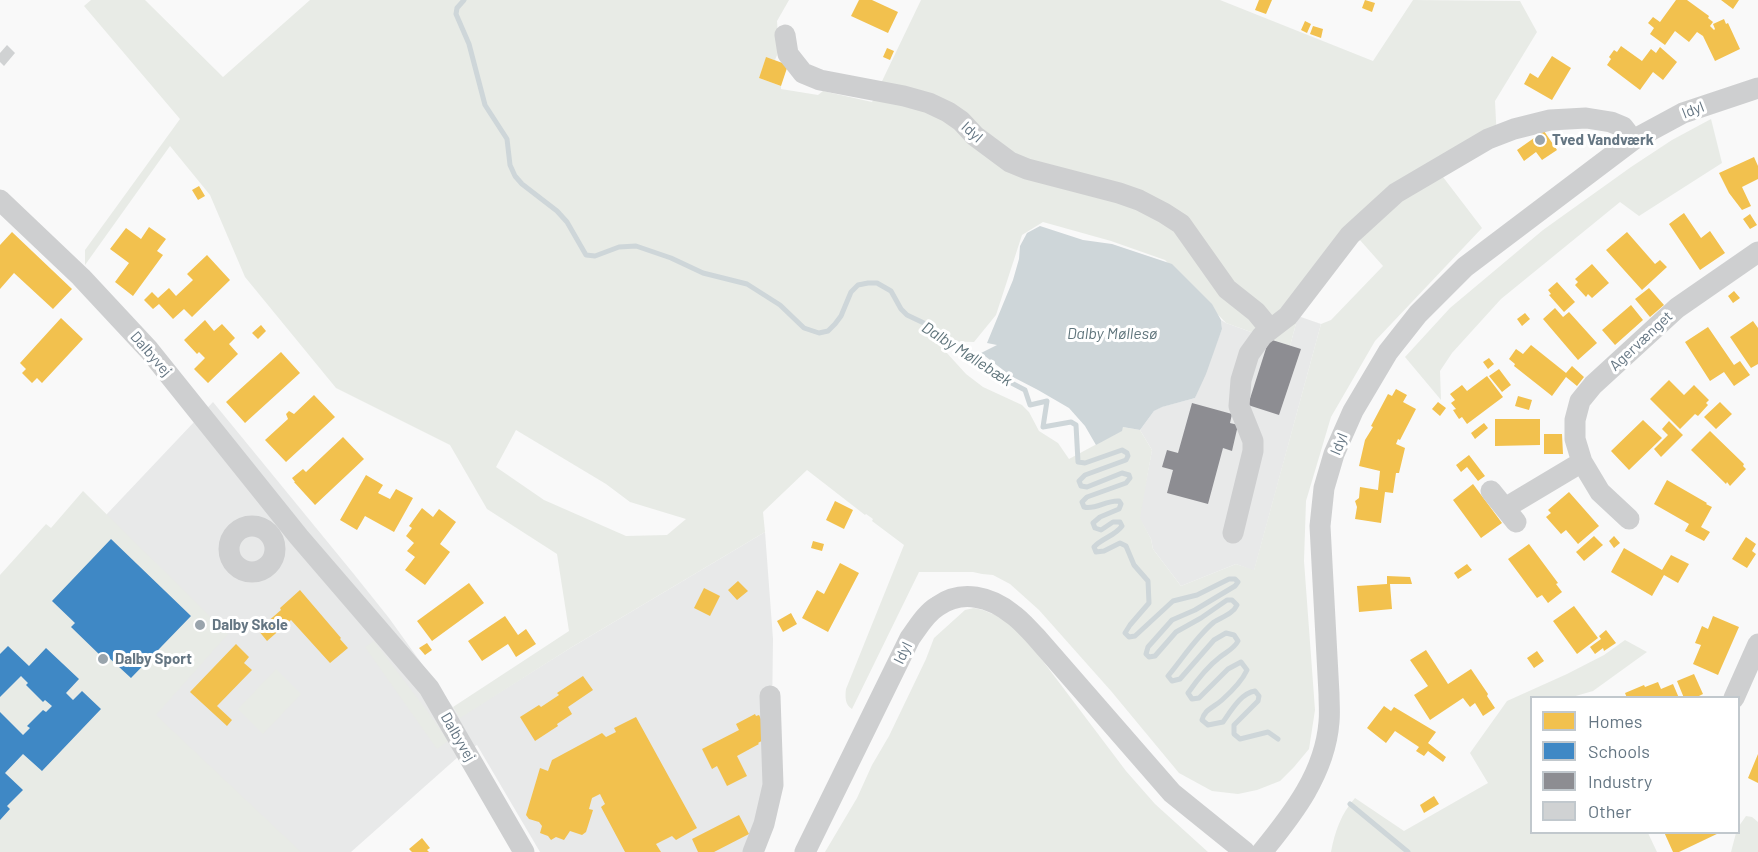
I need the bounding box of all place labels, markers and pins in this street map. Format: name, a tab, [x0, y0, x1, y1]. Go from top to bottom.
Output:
place label: Tved Vandværk	[1552, 131, 1654, 149]
marker: Tved Vandværk	[1533, 133, 1547, 147]
place label: Dalby Skole	[212, 616, 288, 634]
marker: Dalby Skole	[193, 618, 207, 632]
place label: Dalby Sport	[115, 650, 192, 668]
marker: Dalby Sport	[96, 652, 110, 666]

